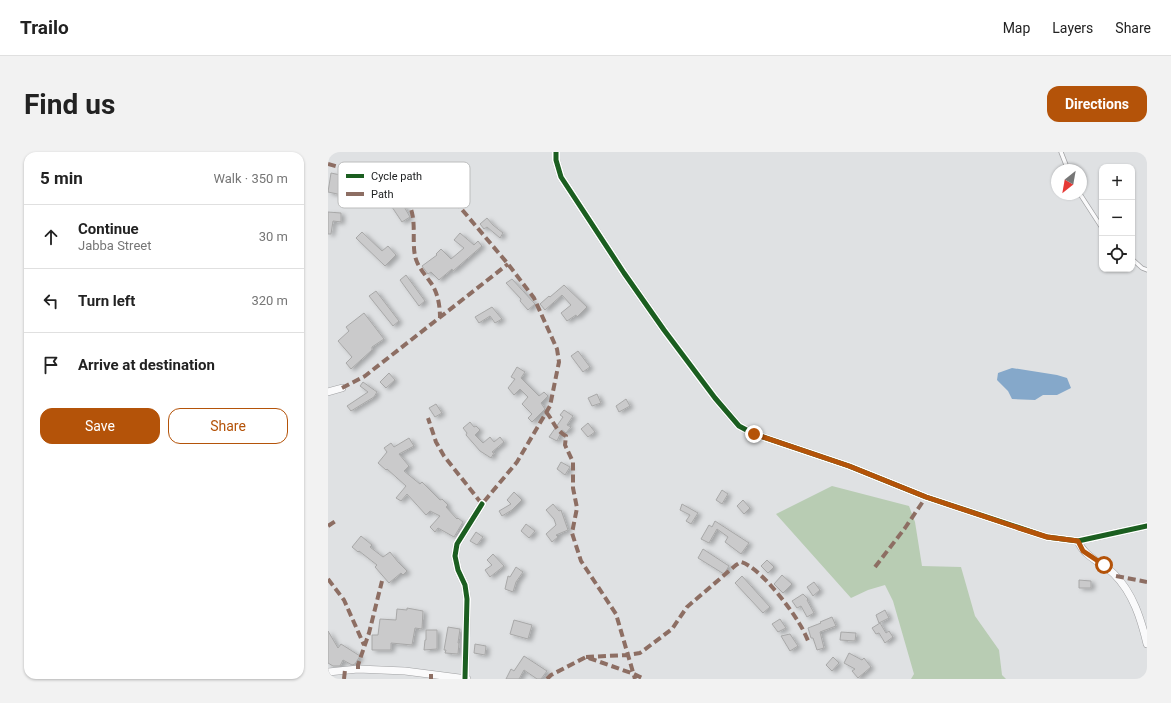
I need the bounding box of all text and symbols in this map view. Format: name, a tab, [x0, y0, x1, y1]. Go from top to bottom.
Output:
text: Trailo	[20, 16, 69, 39]
text: Map	[1003, 20, 1030, 36]
text: Layers	[1052, 20, 1093, 36]
text: Share	[1115, 20, 1151, 36]
button: Directions	[1047, 86, 1147, 122]
text: Find us	[24, 88, 115, 121]
legend	[338, 162, 470, 208]
north arrow	[1051, 164, 1087, 200]
map controls	[1099, 164, 1135, 272]
button: +	[1099, 164, 1135, 200]
text: 5 min	[40, 168, 83, 188]
text: Cycle path	[371, 170, 422, 183]
text: Walk · 350 m	[213, 171, 288, 186]
text: Path	[371, 188, 394, 201]
button: −	[1099, 200, 1135, 236]
text: Continue	[78, 220, 139, 238]
icon: ahead	[40, 226, 62, 248]
text: 30 m	[259, 229, 288, 244]
button: locate	[1099, 236, 1135, 272]
text: Jabba Street	[78, 238, 151, 253]
icon: left	[40, 290, 62, 312]
text: Turn left	[78, 292, 135, 310]
text: 320 m	[251, 293, 288, 308]
icon: arrive	[40, 354, 62, 376]
text: Arrive at destination	[78, 356, 215, 374]
button: Save	[40, 408, 160, 444]
button: Share	[168, 408, 288, 444]
route end	[745, 425, 763, 443]
route start	[1095, 556, 1113, 574]

